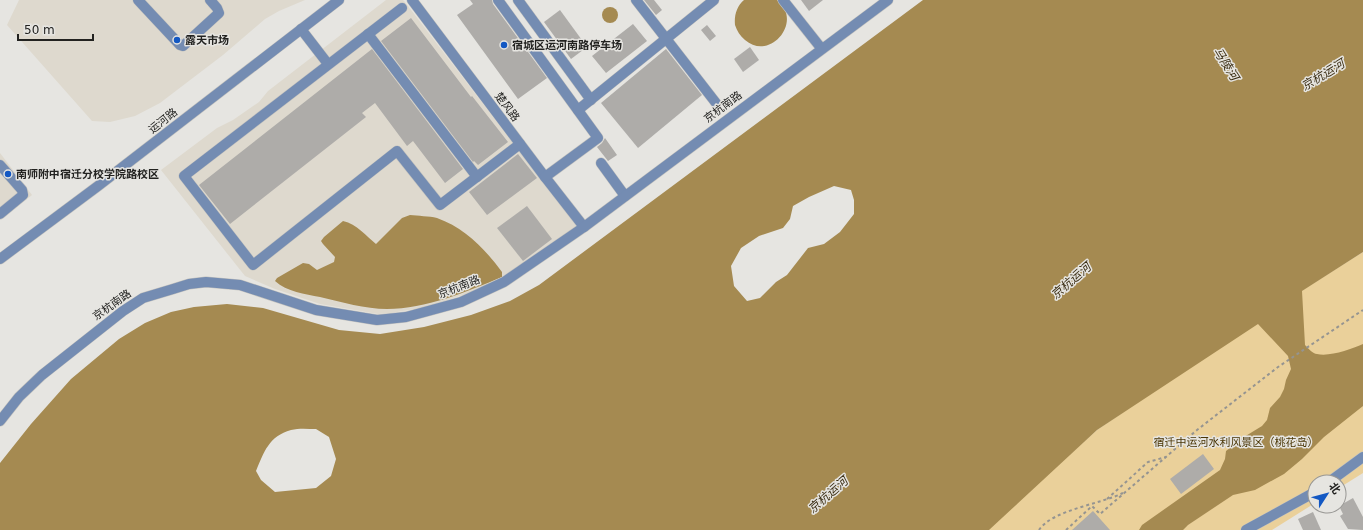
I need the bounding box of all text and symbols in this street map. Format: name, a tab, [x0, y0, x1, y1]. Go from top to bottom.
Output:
scale bar	[18, 16, 93, 42]
text: 50 m	[24, 23, 55, 37]
place label: 露天市场	[185, 34, 229, 47]
marker: 露天市场	[172, 35, 182, 45]
place label: 宿城区运河南路停车场	[512, 39, 622, 52]
marker: 宿城区运河南路停车场	[499, 40, 509, 50]
water label: 马陵河	[1211, 45, 1243, 85]
water label: 京杭运河	[1299, 56, 1349, 93]
street label: 京杭南路	[702, 89, 744, 125]
street label: 楚风路	[492, 90, 522, 124]
street label: 运河路	[146, 106, 180, 136]
place label: 南师附中宿迁分校学院路校区	[16, 168, 159, 181]
marker: 南师附中宿迁分校学院路校区	[3, 169, 13, 179]
water label: 京杭运河	[1048, 259, 1095, 302]
street label: 京杭南路	[436, 273, 482, 301]
street label: 京杭南路	[90, 287, 134, 323]
park label: 宿迁中运河水利风景区（桃花岛）	[1154, 436, 1319, 449]
water label: 京杭运河	[805, 473, 852, 516]
north arrow	[1307, 474, 1347, 514]
text: 北	[1326, 480, 1343, 497]

